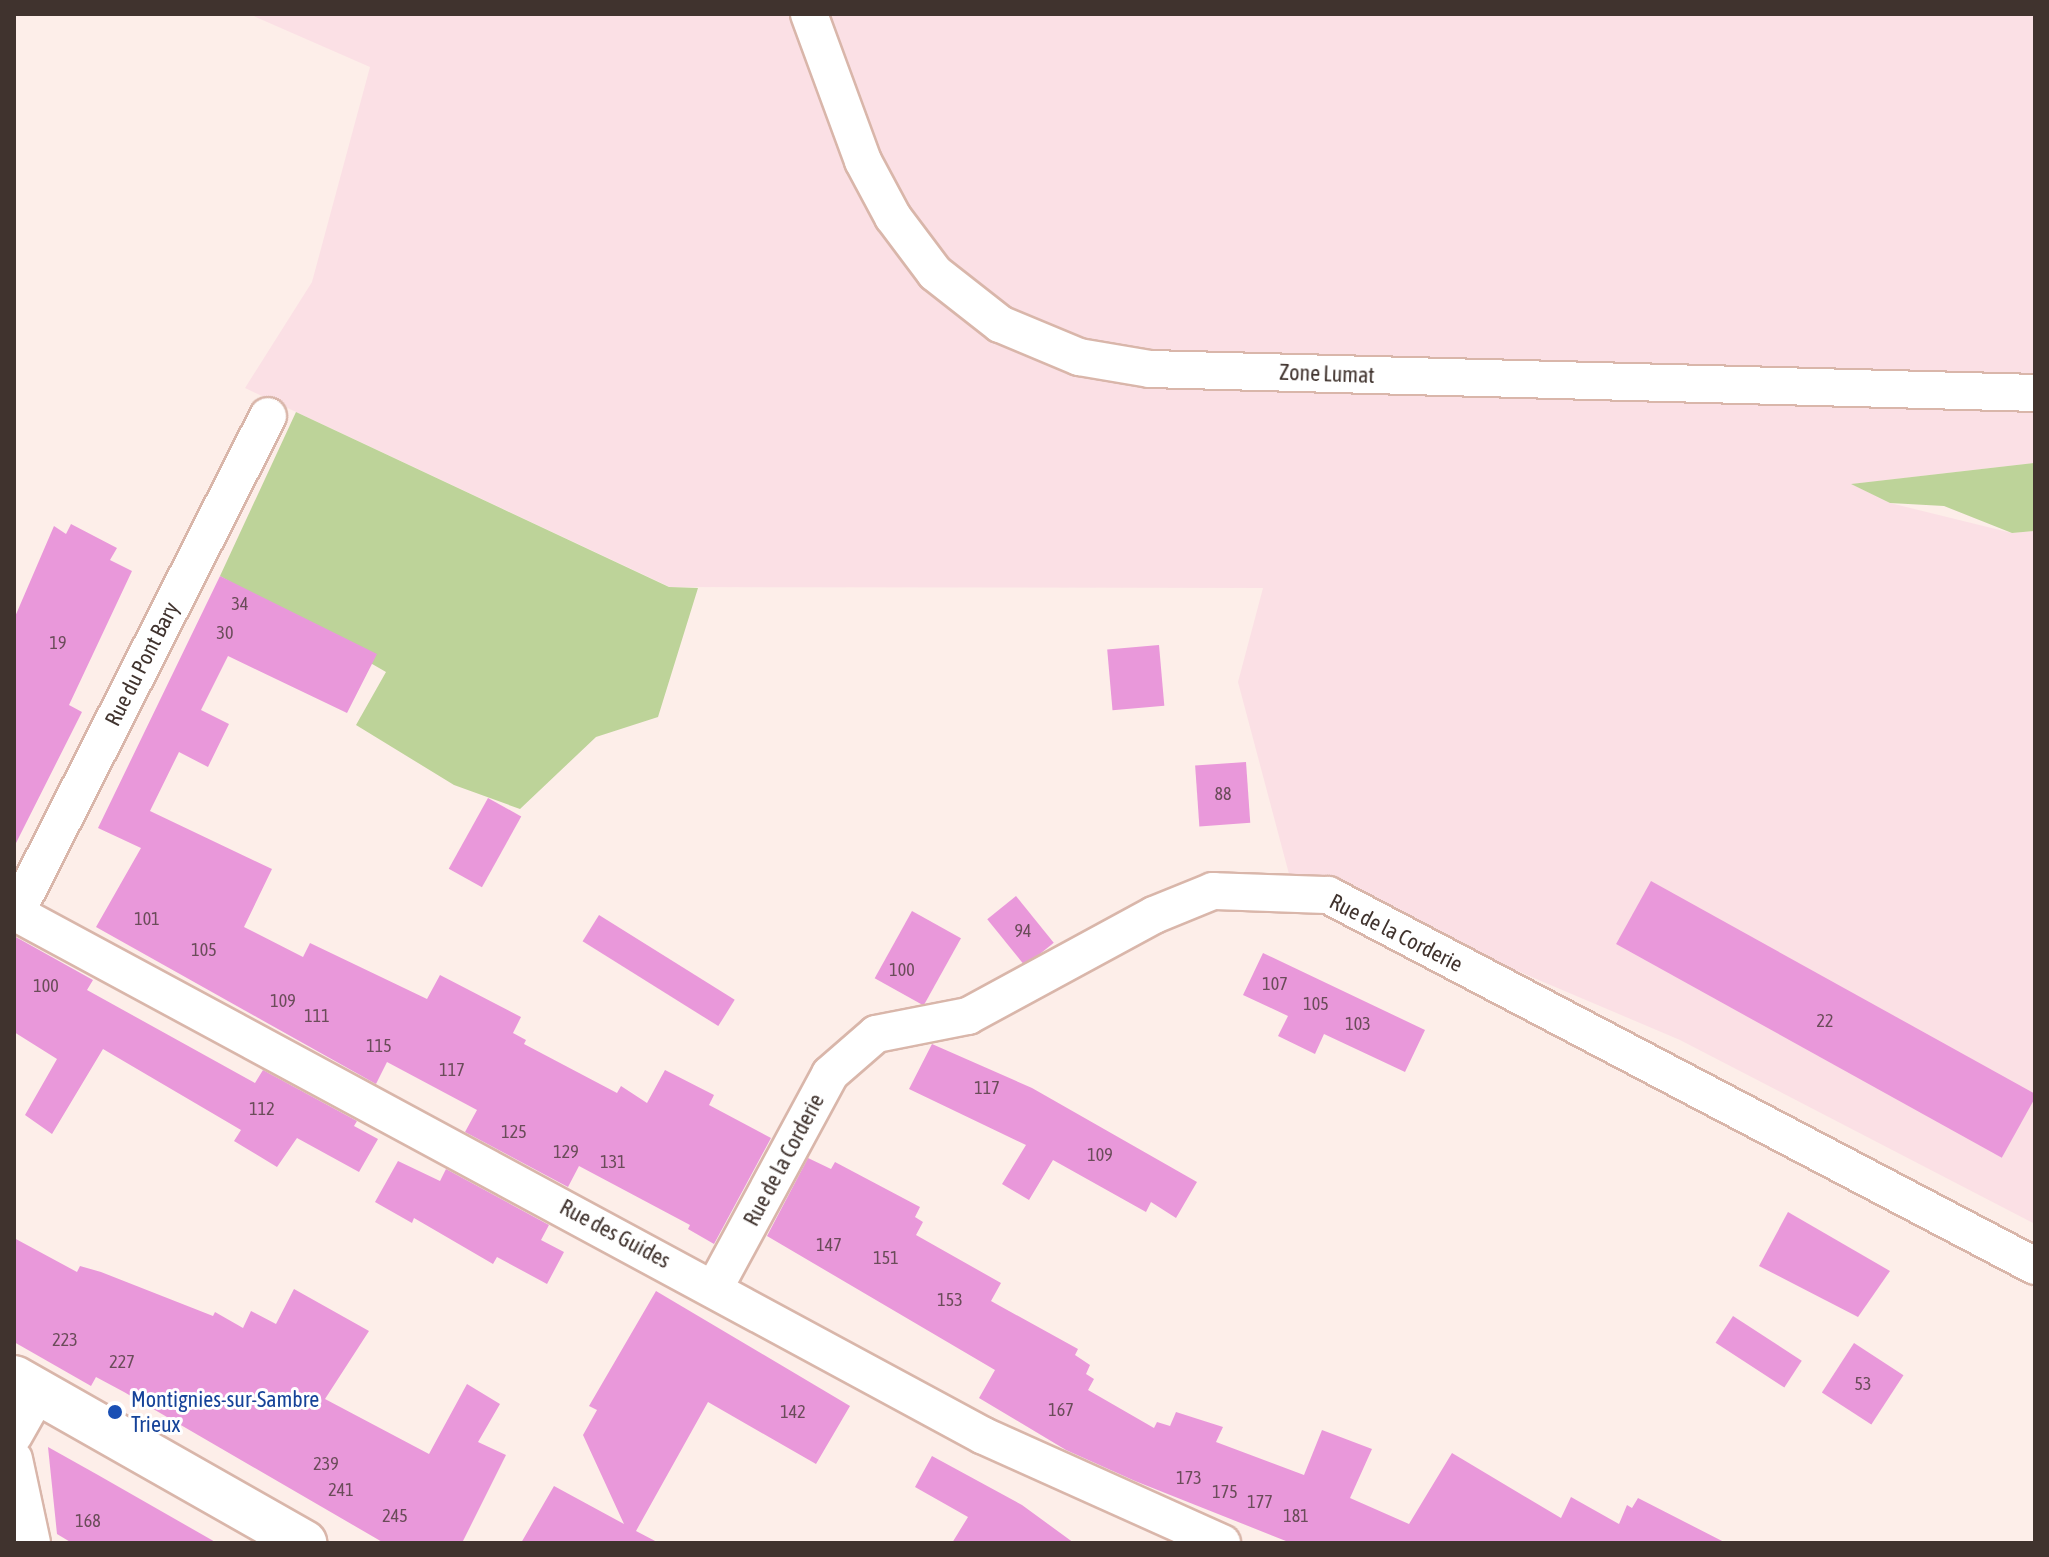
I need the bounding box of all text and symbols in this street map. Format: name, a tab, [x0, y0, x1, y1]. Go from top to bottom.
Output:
street label: Zone Lumat	[1279, 359, 1375, 389]
house number: 34	[232, 593, 248, 615]
street label: Rue du Pont Bary	[99, 597, 185, 731]
house number: 30	[217, 622, 233, 644]
house number: 19	[50, 632, 66, 654]
house number: 88	[1215, 783, 1231, 805]
street label: Rue de la Corderie	[1325, 888, 1467, 978]
house number: 101	[134, 908, 160, 930]
house number: 94	[1015, 920, 1031, 942]
house number: 105	[191, 939, 217, 961]
house number: 100	[889, 959, 915, 981]
house number: 107	[1262, 973, 1288, 995]
house number: 100	[33, 975, 59, 997]
house number: 109	[270, 990, 296, 1012]
house number: 105	[1303, 993, 1329, 1015]
house number: 111	[304, 1005, 330, 1027]
house number: 22	[1817, 1010, 1833, 1032]
house number: 103	[1345, 1013, 1371, 1035]
house number: 115	[366, 1035, 392, 1057]
house number: 117	[439, 1059, 465, 1081]
house number: 117	[974, 1077, 1000, 1099]
street label: Rue de la Corderie	[738, 1089, 830, 1231]
house number: 112	[249, 1098, 275, 1120]
house number: 125	[501, 1121, 527, 1143]
house number: 129	[553, 1141, 579, 1163]
house number: 109	[1087, 1144, 1113, 1166]
house number: 131	[600, 1151, 626, 1173]
street label: Rue des Guides	[555, 1194, 675, 1274]
house number: 147	[816, 1234, 842, 1256]
house number: 151	[873, 1247, 899, 1269]
house number: 153	[937, 1289, 963, 1311]
house number: 223	[52, 1329, 78, 1351]
house number: 227	[109, 1351, 135, 1373]
house number: 53	[1855, 1373, 1871, 1395]
place label: Montignies-sur-Sambre Trieux	[131, 1386, 319, 1438]
house number: 167	[1048, 1399, 1074, 1421]
house number: 142	[780, 1401, 806, 1423]
marker: Montignies-sur-Sambre Trieux	[106, 1403, 124, 1421]
house number: 239	[313, 1453, 339, 1475]
house number: 173	[1176, 1467, 1202, 1489]
house number: 241	[328, 1479, 354, 1501]
house number: 175	[1212, 1481, 1238, 1503]
house number: 177	[1247, 1491, 1273, 1513]
house number: 245	[382, 1505, 408, 1527]
house number: 181	[1283, 1505, 1309, 1527]
house number: 168	[75, 1510, 101, 1532]

